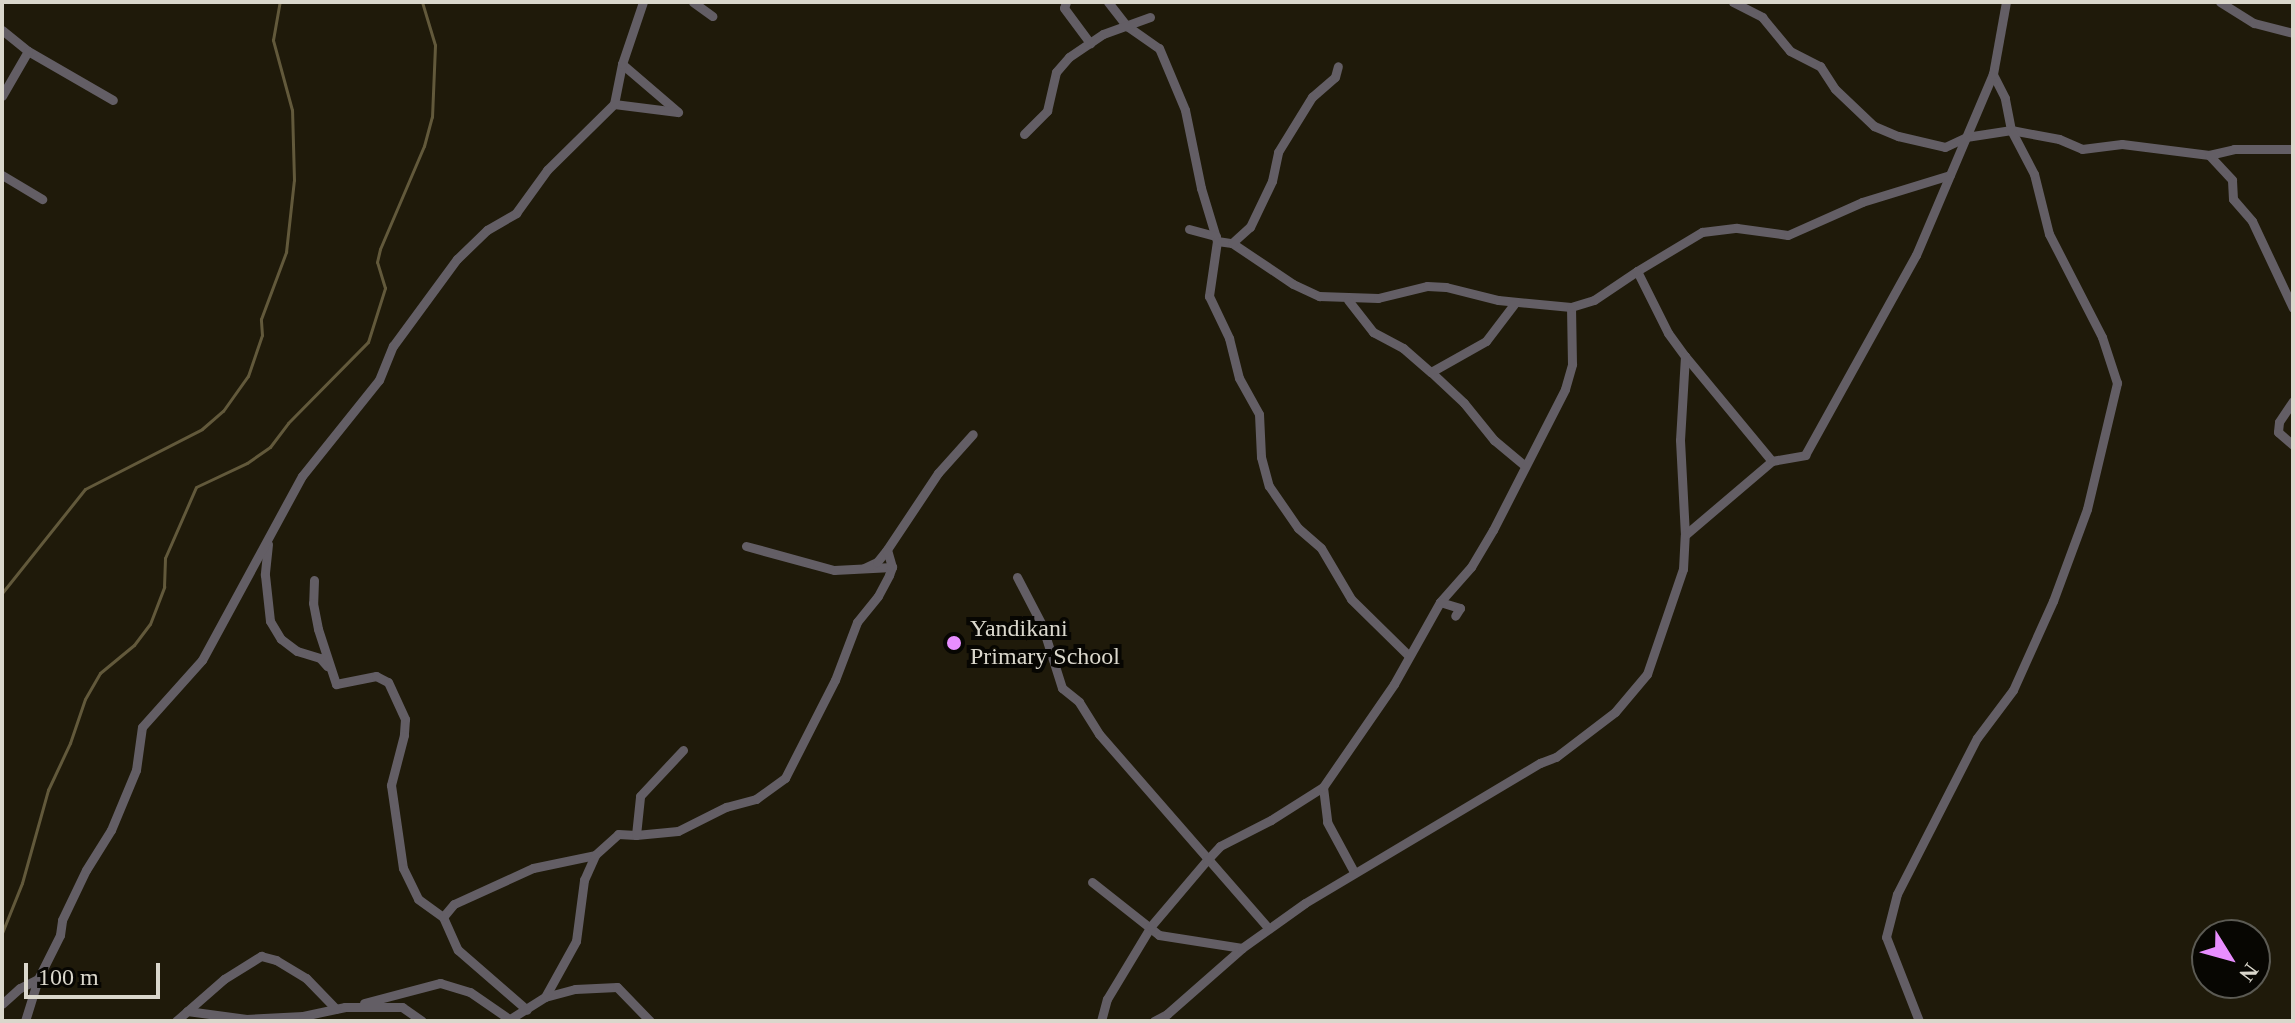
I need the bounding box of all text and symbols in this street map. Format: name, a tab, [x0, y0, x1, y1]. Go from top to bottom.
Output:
place label: Yandikani Primary School	[970, 615, 1120, 671]
marker: Yandikani Primary School	[945, 634, 963, 652]
north arrow	[2191, 919, 2271, 999]
scale bar	[28, 947, 164, 997]
text: N	[2234, 959, 2264, 986]
text: 100 m	[38, 964, 99, 990]

